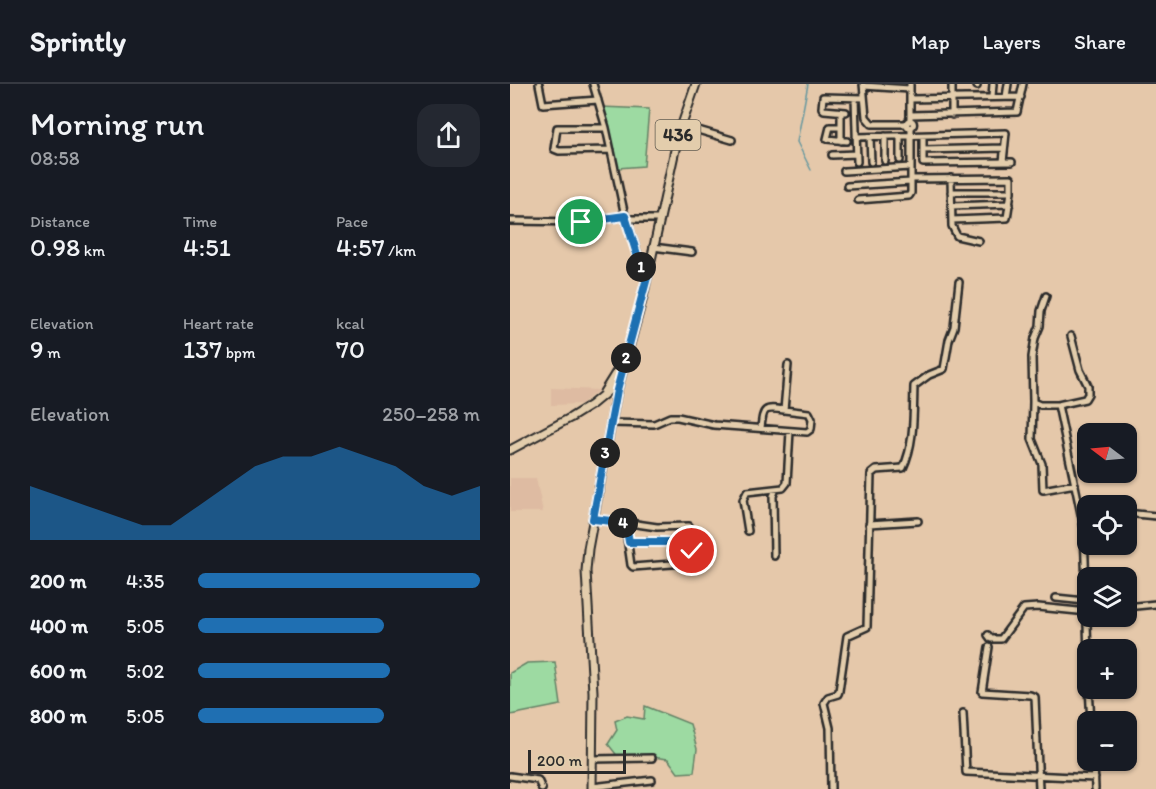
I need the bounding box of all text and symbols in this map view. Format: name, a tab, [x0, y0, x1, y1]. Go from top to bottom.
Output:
text: Sprintly	[30, 24, 126, 58]
text: Map	[911, 29, 950, 54]
text: Layers	[983, 29, 1041, 54]
text: Share	[1074, 29, 1126, 54]
text: Morning run	[30, 104, 205, 143]
button: share	[417, 104, 480, 167]
road number: 436	[656, 120, 700, 150]
text: 08:58	[30, 146, 80, 170]
pin	[555, 196, 606, 247]
icon: arrive	[564, 205, 597, 238]
text: Distance	[30, 212, 90, 231]
text: Time	[183, 212, 217, 231]
text: Pace	[336, 212, 368, 231]
text: 0.98	[30, 231, 80, 263]
text: 4:51	[183, 231, 231, 263]
text: 4:57	[336, 231, 385, 263]
text: km	[80, 241, 105, 260]
text: /km	[385, 241, 416, 260]
pin: 1	[626, 252, 656, 282]
text: 1	[637, 257, 645, 276]
text: Elevation	[30, 314, 94, 333]
text: Heart rate	[183, 314, 254, 333]
text: kcal	[336, 314, 364, 333]
text: 9	[30, 333, 44, 365]
text: 137	[183, 333, 222, 365]
text: 70	[336, 333, 365, 365]
text: m	[44, 343, 61, 362]
text: bpm	[222, 343, 255, 362]
pin: 2	[611, 343, 641, 373]
text: 2	[622, 348, 630, 367]
text: Elevation	[30, 402, 109, 426]
text: 250–258 m	[382, 402, 480, 426]
north arrow	[1077, 423, 1137, 483]
map controls	[1077, 423, 1137, 771]
pin: 3	[590, 438, 620, 468]
text: 3	[601, 443, 609, 462]
button: locate	[1077, 495, 1137, 555]
pin: 4	[608, 508, 638, 538]
text: 4	[618, 513, 628, 532]
pin	[666, 525, 717, 576]
icon: check	[675, 534, 708, 567]
button: layers	[1077, 567, 1137, 627]
text: 200 m	[30, 569, 86, 593]
text: 4:35	[126, 569, 164, 593]
text: 400 m	[30, 614, 88, 638]
text: 5:05	[126, 614, 164, 638]
button: +	[1077, 639, 1137, 699]
text: 600 m	[30, 659, 87, 683]
text: 5:02	[126, 659, 164, 683]
text: 800 m	[30, 704, 87, 728]
text: 5:05	[126, 704, 164, 728]
button: −	[1077, 711, 1137, 771]
scale bar	[528, 747, 626, 774]
text: 200 m	[537, 751, 582, 770]

